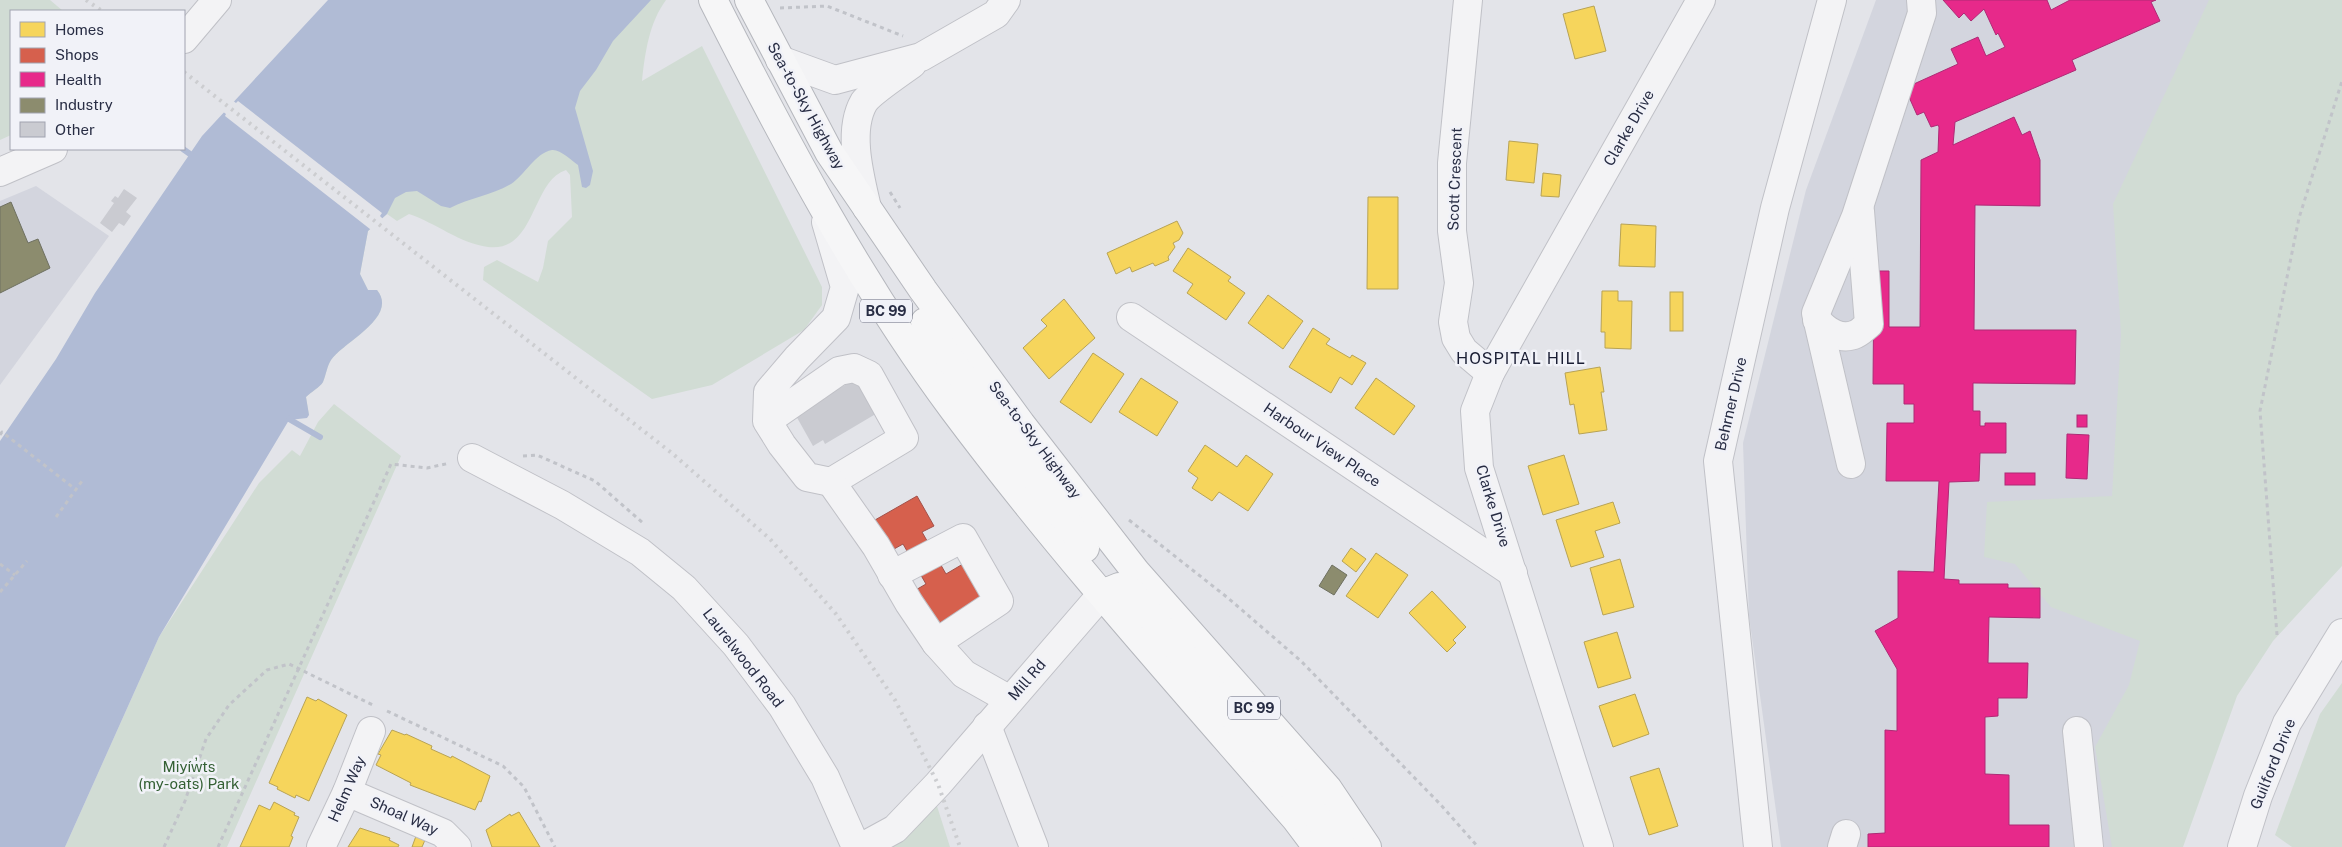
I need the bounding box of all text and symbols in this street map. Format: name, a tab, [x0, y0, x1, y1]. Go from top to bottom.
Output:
legend	[10, 10, 185, 150]
text: Homes	[55, 21, 104, 38]
street label: Sea-to-Sky Highway	[764, 39, 848, 172]
text: Shops	[55, 46, 99, 63]
text: Health	[55, 71, 102, 88]
street label: Clarke Drive	[1600, 87, 1657, 169]
text: Industry	[55, 96, 113, 113]
text: Other	[55, 121, 95, 138]
street label: Scott Crescent	[1444, 127, 1465, 231]
road number: BC 99	[860, 300, 912, 322]
district label: HOSPITAL HILL	[1456, 349, 1586, 368]
street label: Behrner Drive	[1711, 355, 1750, 452]
street label: Sea-to-Sky Highway	[986, 378, 1085, 502]
street label: Harbour View Place	[1261, 399, 1384, 490]
street label: Clarke Drive	[1473, 463, 1514, 549]
street label: Laurelwood Road	[700, 605, 787, 710]
street label: Mill Rd	[1004, 656, 1049, 704]
road number: BC 99	[1228, 696, 1280, 720]
street label: Guilford Drive	[2247, 716, 2298, 812]
street label: Helm Way	[324, 753, 369, 824]
park label: Miyíw̓ts (my-oats) Park	[139, 757, 239, 792]
street label: Shoal Way	[367, 793, 441, 838]

